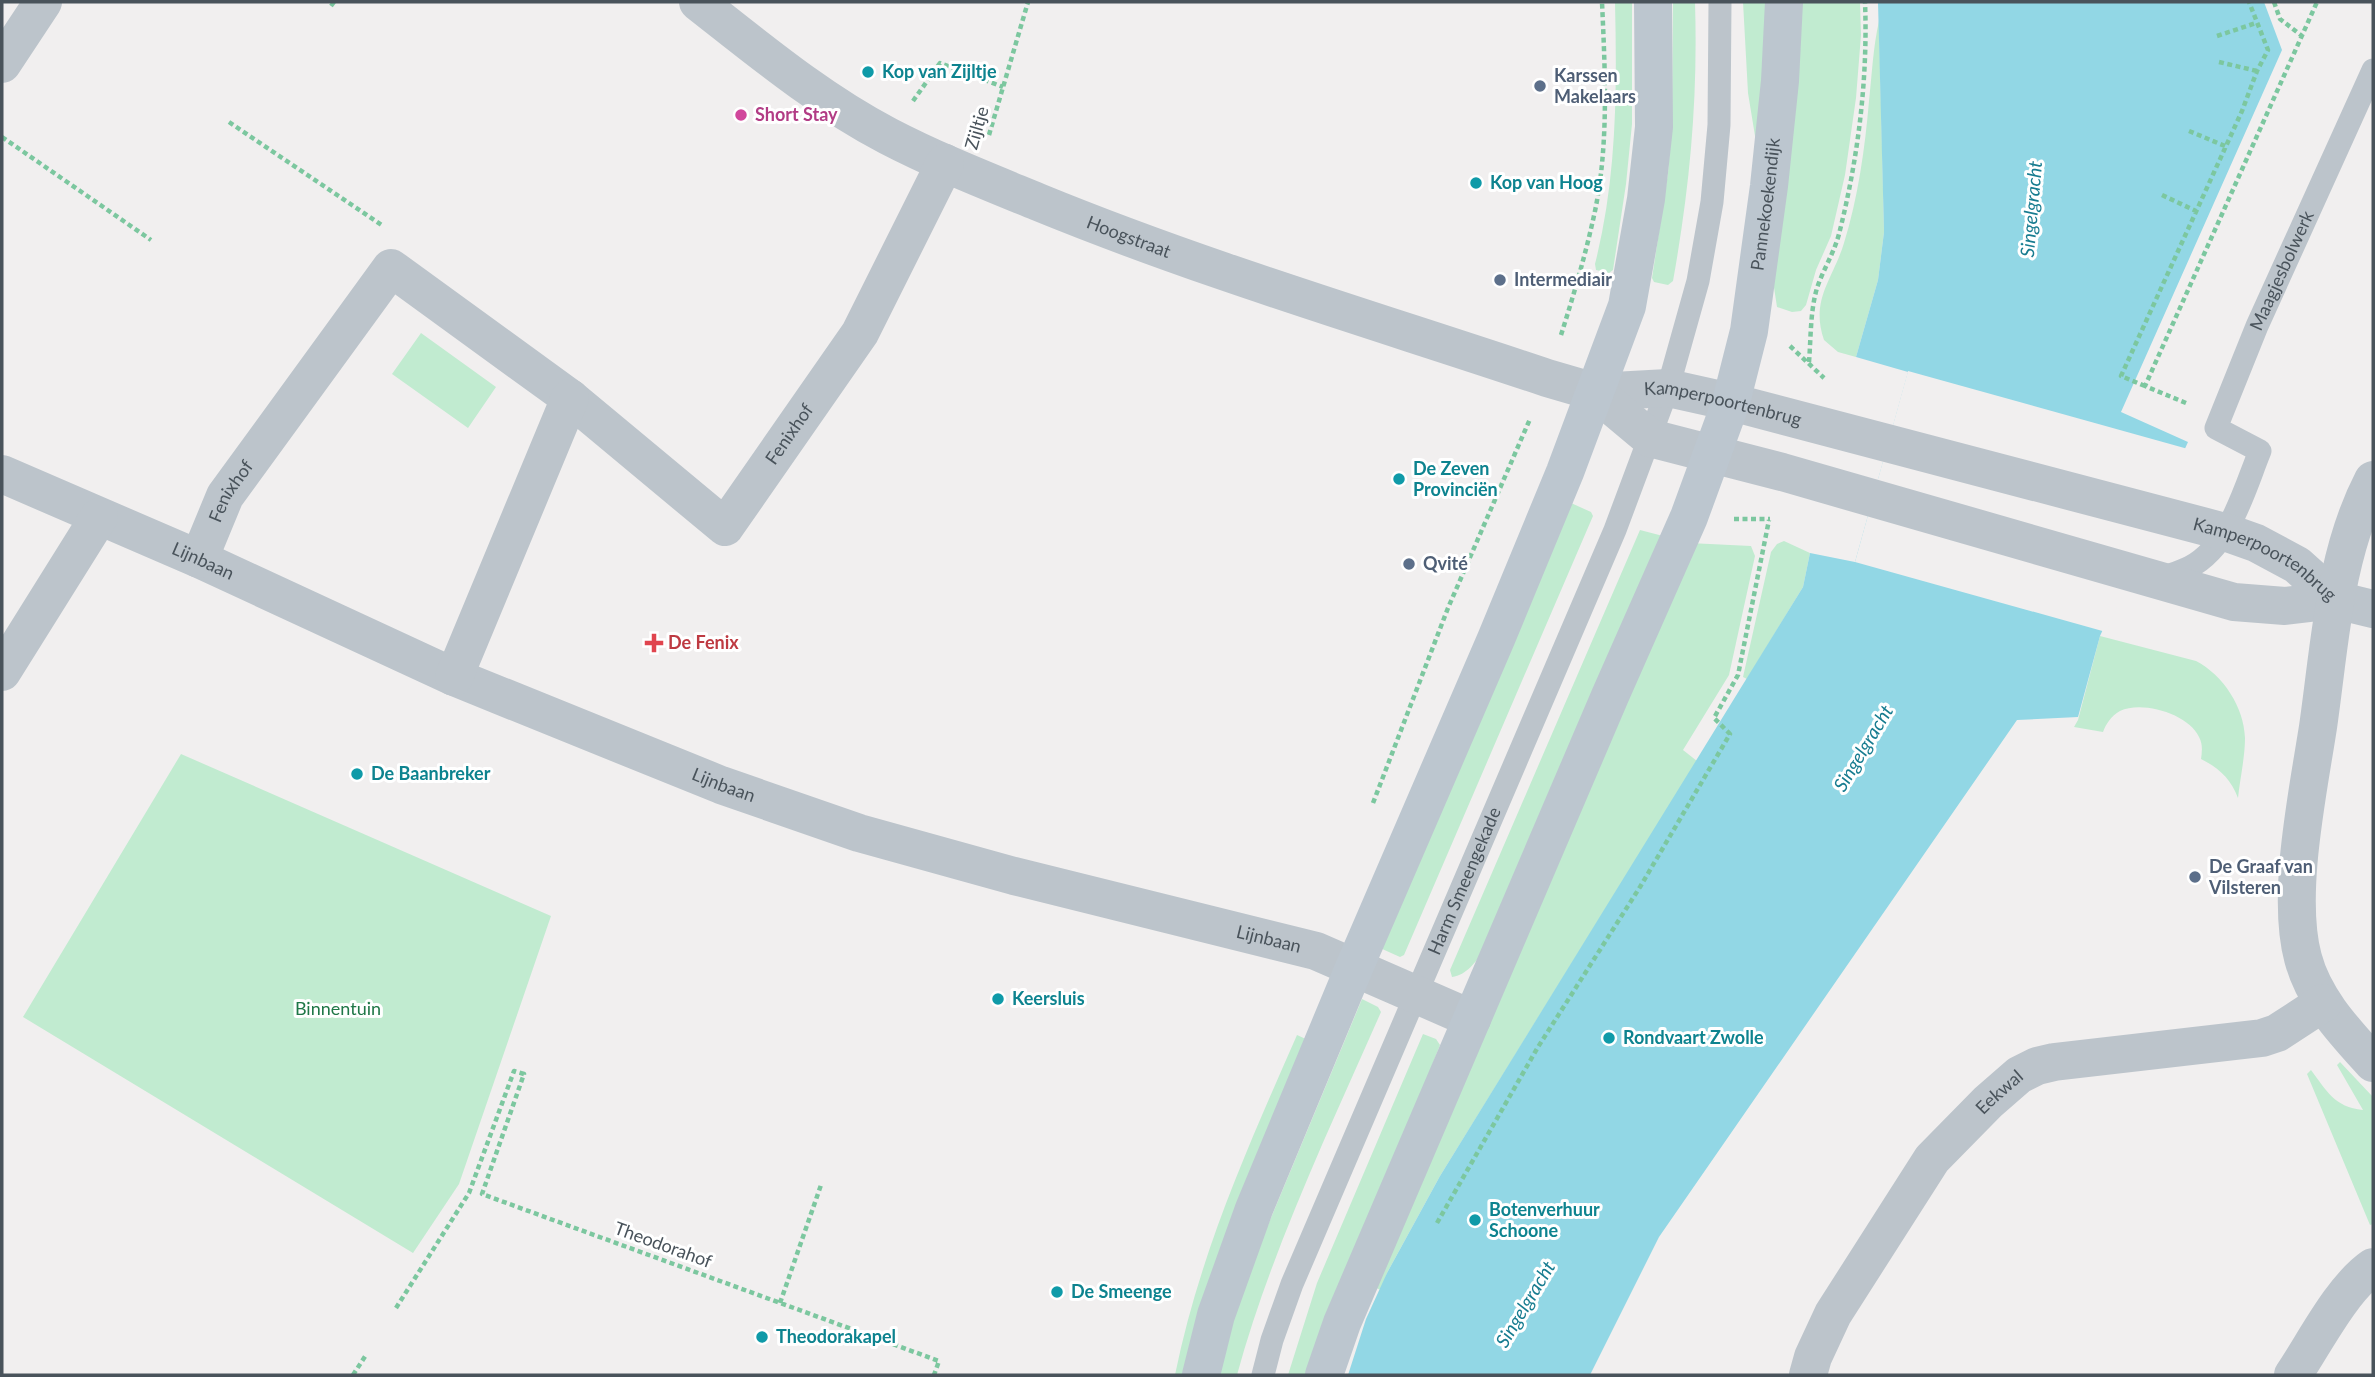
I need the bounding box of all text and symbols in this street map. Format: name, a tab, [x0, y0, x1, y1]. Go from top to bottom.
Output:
place label: Kop van Zijltje	[882, 60, 997, 82]
marker: Kop van Zijltje	[860, 64, 876, 80]
place label: Karssen Makelaars	[1554, 64, 1636, 107]
marker: Karssen Makelaars	[1532, 78, 1548, 94]
place label: Short Stay	[755, 103, 838, 125]
street label: Zijltje	[959, 104, 993, 152]
marker: Short Stay	[733, 107, 749, 123]
street label: Pannekoekendijk	[1745, 136, 1784, 272]
water label: Singelgracht	[2015, 160, 2046, 258]
place label: Kop van Hoog	[1490, 171, 1603, 193]
marker: Kop van Hoog	[1468, 175, 1484, 191]
street label: Maagjesbolwerk	[2244, 206, 2318, 334]
street label: Hoogstraat	[1084, 210, 1175, 262]
place label: Intermediair	[1514, 268, 1612, 290]
marker: Intermediair	[1492, 272, 1508, 288]
street label: Kamperpoortenbrug	[1643, 376, 1804, 430]
street label: Fenixhof	[760, 399, 818, 468]
street label: Fenixhof	[203, 455, 258, 525]
place label: De Zeven Provinciën	[1413, 457, 1498, 500]
marker: De Zeven Provinciën	[1391, 471, 1407, 487]
street label: Kamperpoortenbrug	[2191, 512, 2342, 605]
street label: Lijnbaan	[169, 537, 238, 584]
place label: Qvité	[1423, 552, 1468, 574]
marker: Qvité	[1401, 556, 1417, 572]
place label: De Fenix	[668, 631, 739, 653]
marker: De Fenix	[646, 635, 662, 651]
water label: Singelgracht	[1828, 700, 1897, 795]
place label: De Baanbreker	[371, 762, 491, 784]
street label: Lijnbaan	[689, 762, 758, 806]
marker: De Baanbreker	[349, 766, 365, 782]
street label: Harm Smeengekade	[1422, 804, 1505, 958]
place label: De Graaf van Vilsteren	[2208, 855, 2313, 898]
marker: De Graaf van Vilsteren	[2187, 869, 2203, 885]
street label: Lijnbaan	[1234, 920, 1304, 957]
place label: Keersluis	[1012, 987, 1085, 1009]
marker: Keersluis	[990, 991, 1006, 1007]
park label: Binnentuin	[295, 997, 381, 1019]
place label: Rondvaart Zwolle	[1623, 1026, 1764, 1048]
marker: Rondvaart Zwolle	[1601, 1030, 1617, 1046]
street label: Eekwal	[1970, 1065, 2027, 1118]
place label: Botenverhuur Schoone	[1489, 1198, 1600, 1241]
marker: Botenverhuur Schoone	[1467, 1212, 1483, 1228]
street label: Theodorahof	[612, 1216, 716, 1272]
water label: Singelgracht	[1490, 1256, 1559, 1351]
place label: De Smeenge	[1071, 1280, 1172, 1302]
marker: De Smeenge	[1049, 1284, 1065, 1300]
place label: Theodorakapel	[776, 1325, 896, 1347]
marker: Theodorakapel	[754, 1329, 770, 1345]

